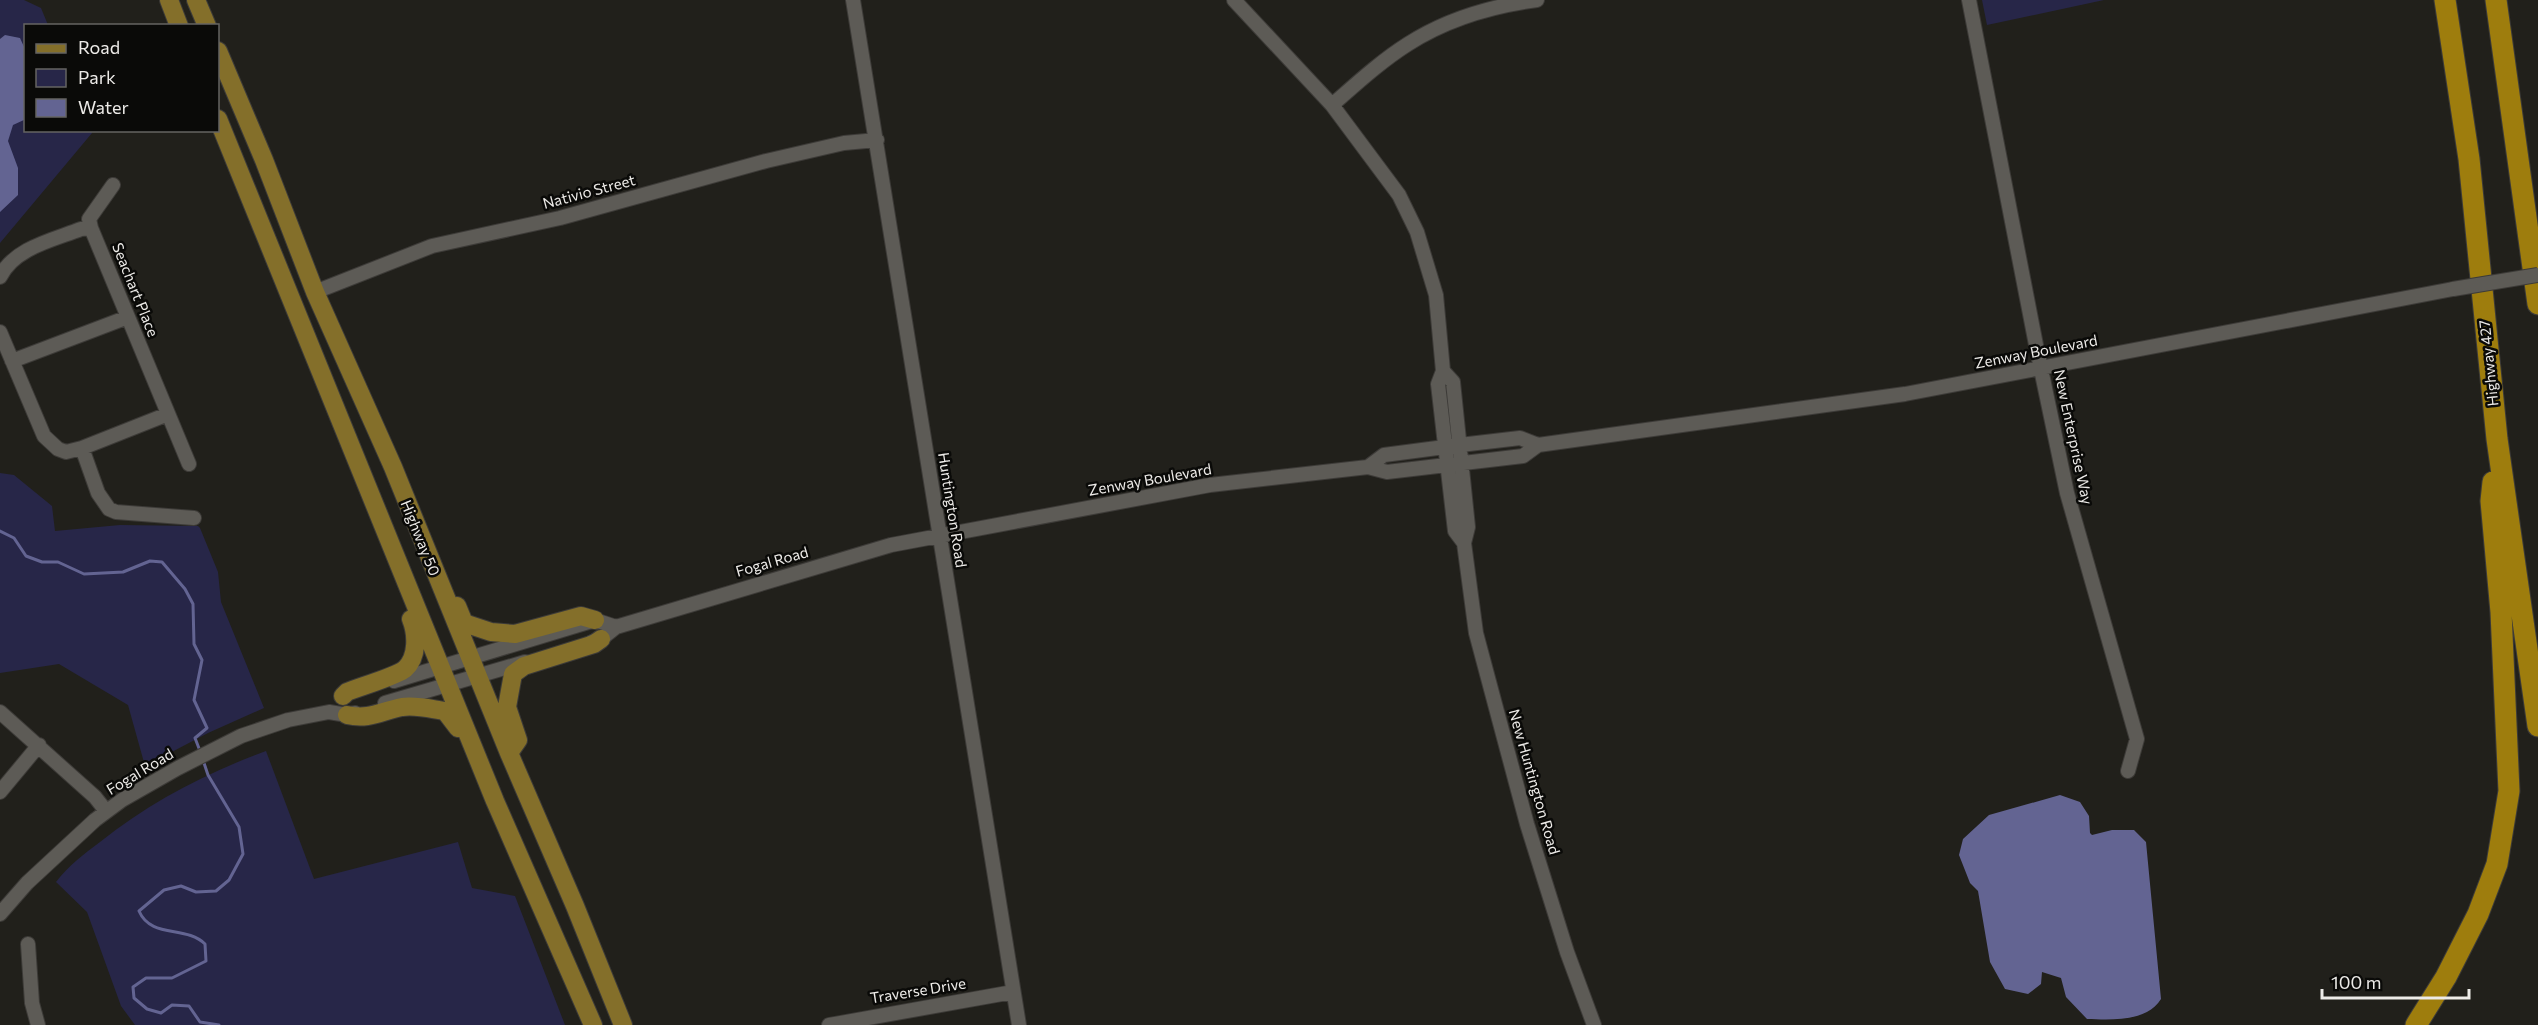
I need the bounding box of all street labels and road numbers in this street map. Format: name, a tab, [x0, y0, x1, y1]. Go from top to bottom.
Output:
street label: Nativio Street	[541, 170, 637, 212]
street label: Seachart Place	[109, 240, 163, 339]
street label: Highway 427	[2475, 319, 2501, 407]
street label: Zenway Boulevard	[1973, 330, 2099, 372]
street label: New Enterprise Way	[2051, 368, 2097, 506]
street label: Huntington Road	[935, 451, 971, 569]
street label: Zenway Boulevard	[1087, 459, 1213, 499]
street label: Highway 50	[398, 497, 444, 578]
street label: Fogal Road	[733, 542, 810, 580]
street label: New Huntington Road	[1506, 707, 1564, 856]
street label: Fogal Road	[103, 744, 176, 798]
street label: Traverse Drive	[869, 974, 967, 1006]

